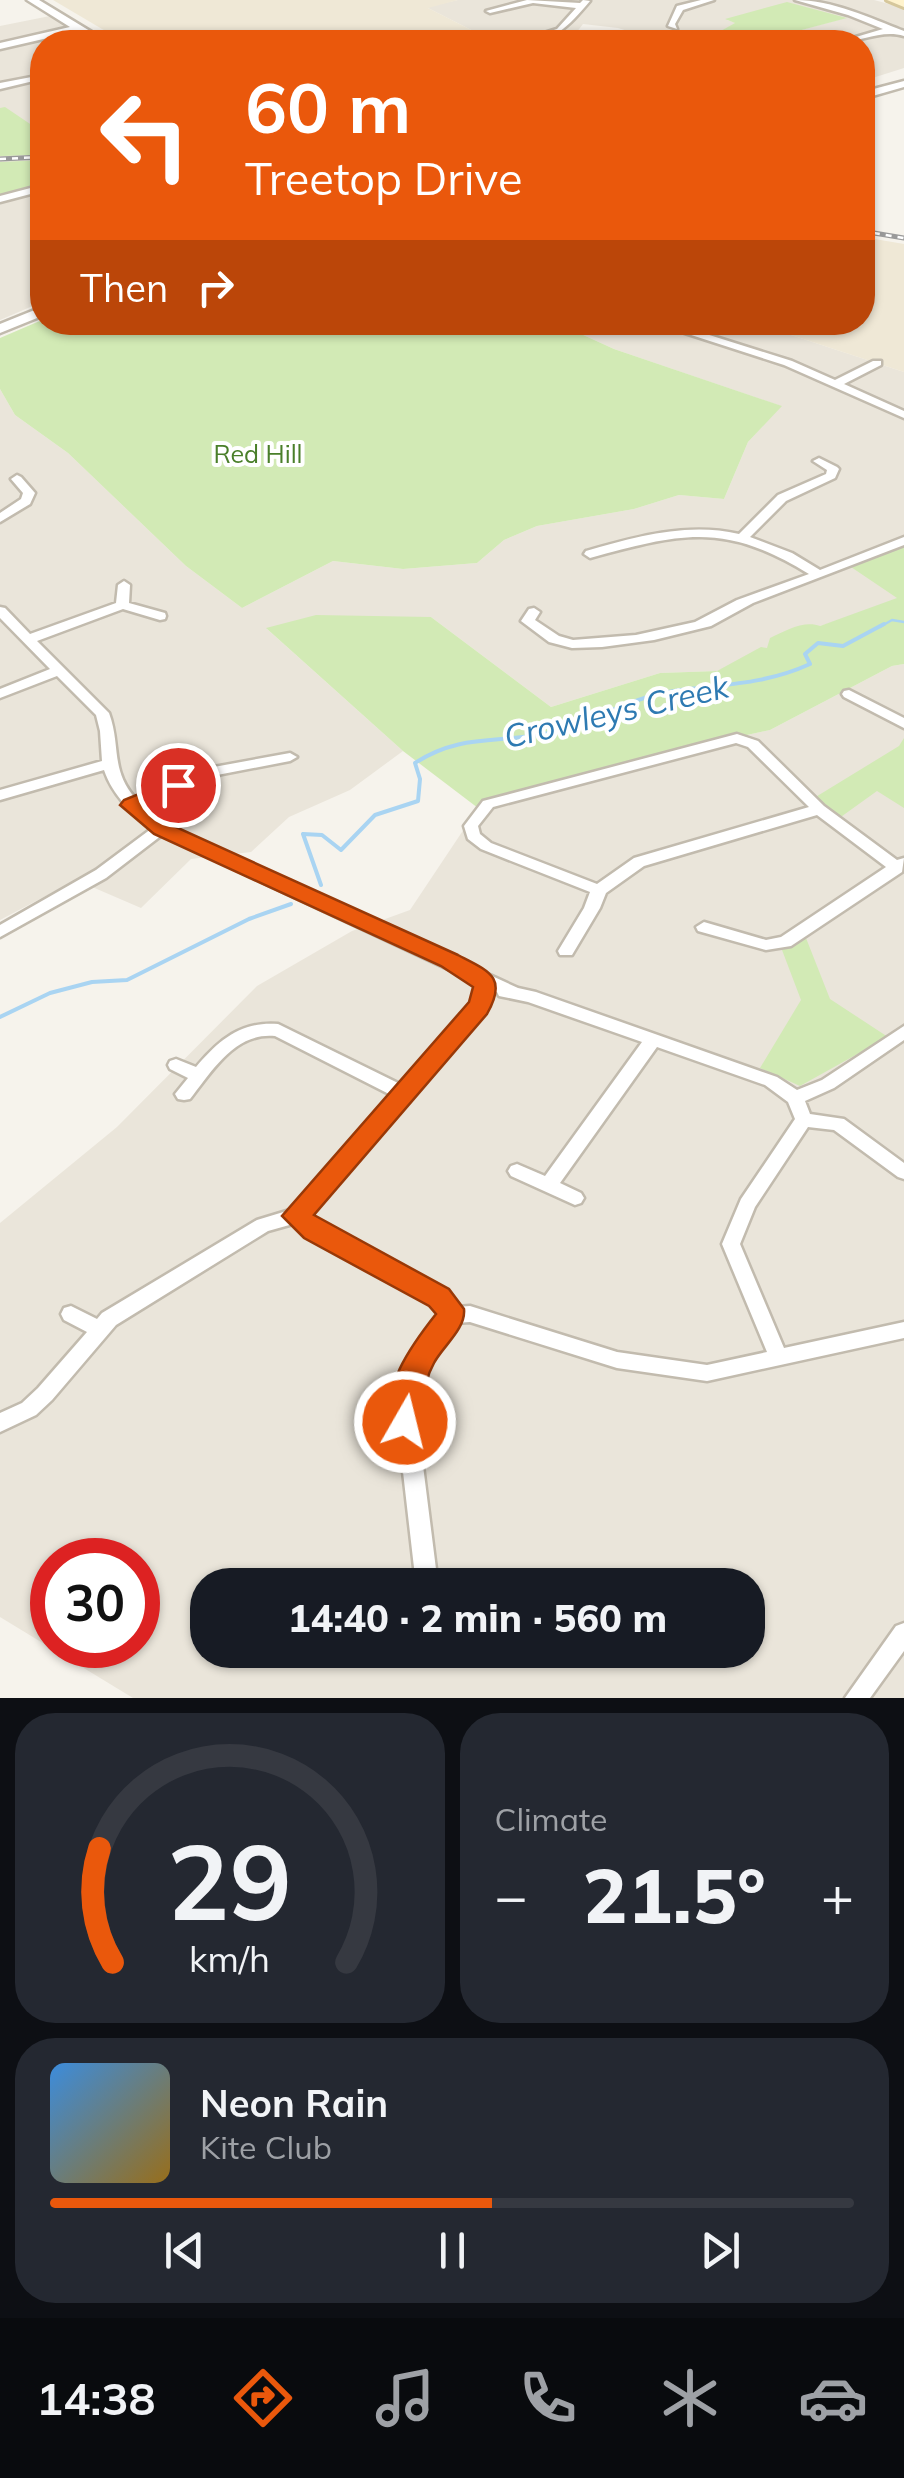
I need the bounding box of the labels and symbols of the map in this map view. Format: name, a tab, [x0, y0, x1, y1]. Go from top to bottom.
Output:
park label: Red Hill	[213, 438, 303, 469]
water label: Crowleys Creek	[500, 665, 734, 756]
pin	[136, 743, 221, 828]
position arrow	[353, 1370, 457, 1474]
speed limit sign: 30	[30, 1538, 160, 1668]

